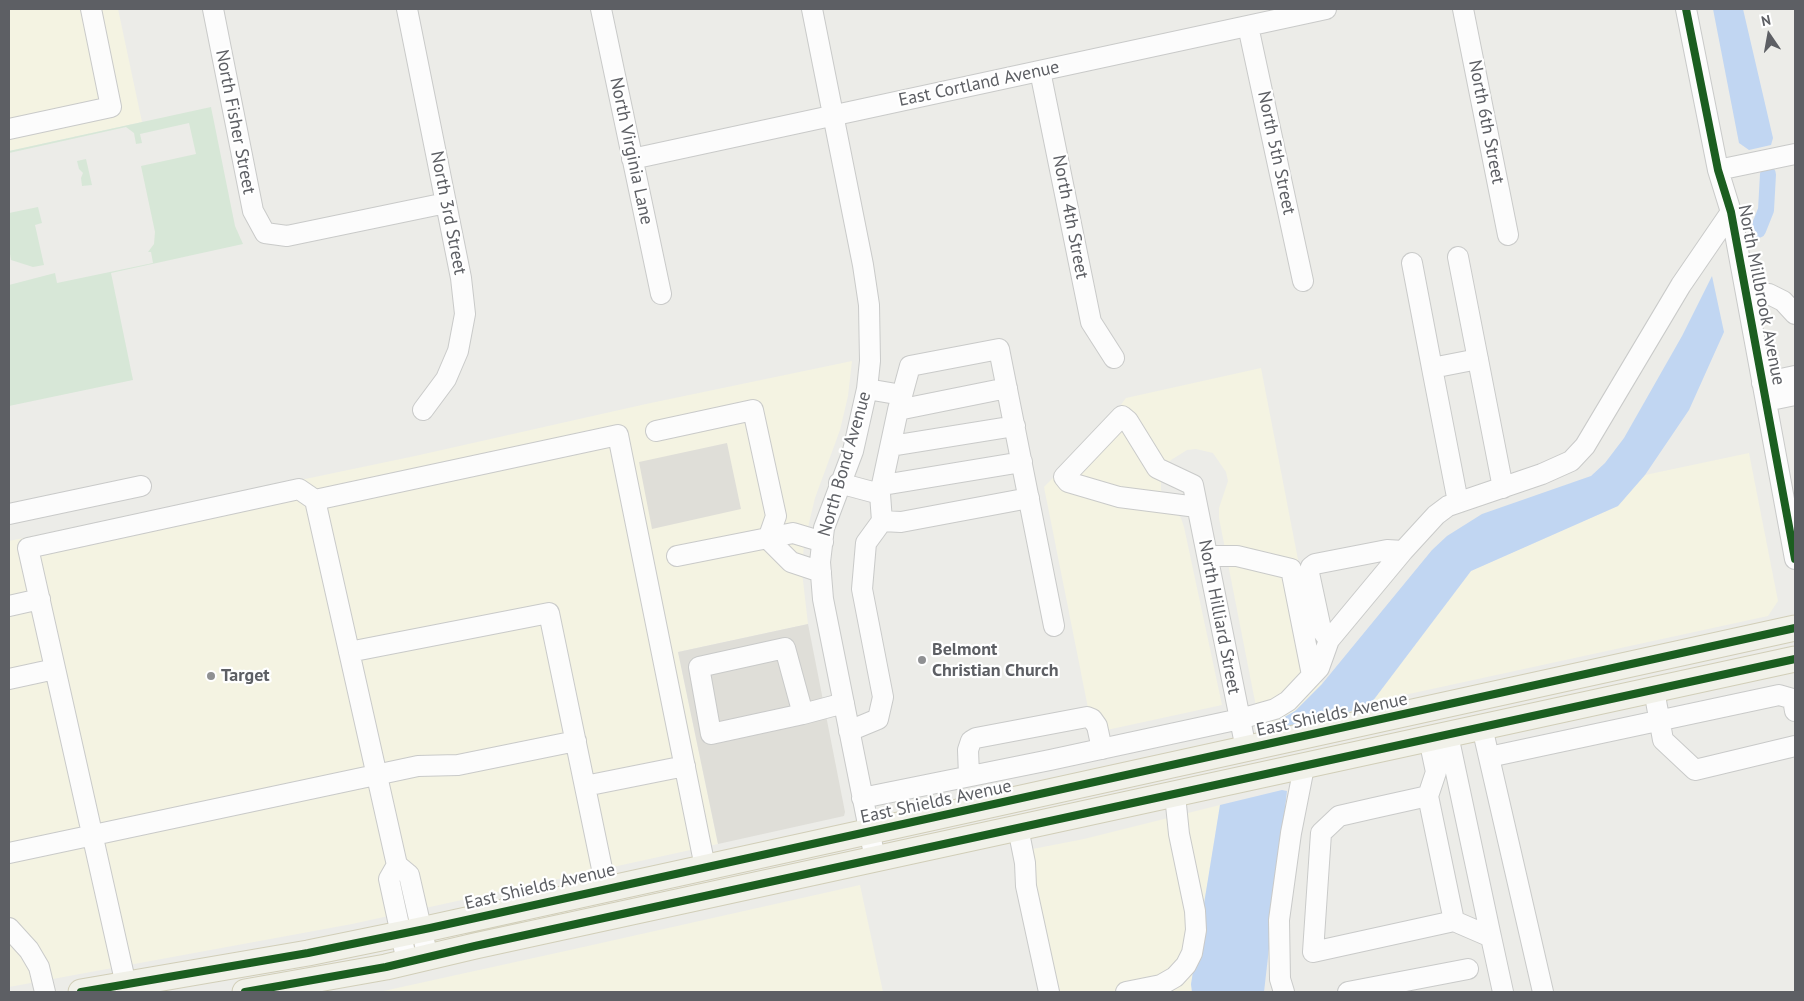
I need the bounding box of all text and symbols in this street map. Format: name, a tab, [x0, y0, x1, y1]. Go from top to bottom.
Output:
north arrow	[1744, 10, 1794, 60]
text: N	[1760, 11, 1772, 30]
street label: North Fisher Street	[210, 48, 260, 196]
street label: East Cortland Avenue	[897, 56, 1061, 112]
street label: North 6th Street	[1463, 58, 1509, 186]
street label: North Virginia Lane	[605, 75, 657, 227]
street label: North 5th Street	[1252, 89, 1300, 217]
street label: North 3rd Street	[425, 149, 471, 277]
street label: North 4th Street	[1047, 153, 1093, 281]
street label: North Millbrook Avenue	[1733, 203, 1789, 387]
street label: North Bond Avenue	[814, 389, 876, 539]
street label: North Hilliard Street	[1193, 538, 1245, 696]
place label: Belmont Christian Church	[932, 639, 1059, 682]
marker: Belmont Christian Church	[916, 654, 928, 666]
place label: Target	[221, 665, 270, 687]
marker: Target	[205, 670, 217, 682]
street label: East Shields Avenue	[1254, 688, 1410, 742]
street label: East Shields Avenue	[858, 775, 1014, 829]
street label: East Shields Avenue	[463, 859, 617, 915]

